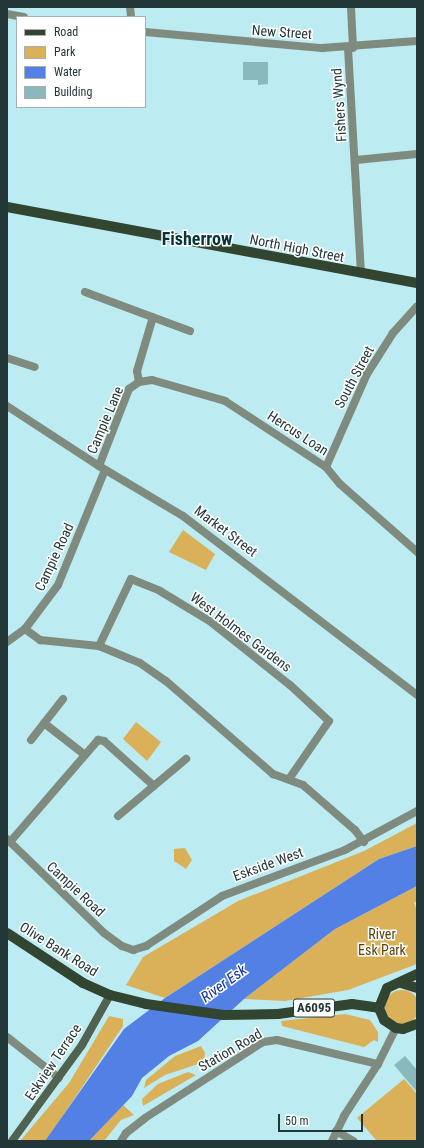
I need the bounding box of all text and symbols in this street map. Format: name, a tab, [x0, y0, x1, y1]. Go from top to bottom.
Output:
legend	[16, 16, 146, 108]
street label: New Street	[251, 22, 313, 42]
text: Road	[54, 25, 78, 39]
text: Park	[54, 45, 75, 59]
text: Water	[54, 65, 82, 79]
street label: Fishers Wynd	[328, 68, 350, 142]
text: Building	[54, 85, 92, 99]
district label: Fisherrow	[162, 228, 232, 250]
street label: North High Street	[248, 231, 346, 265]
street label: South Street	[331, 343, 377, 411]
street label: Campie Lane	[83, 384, 127, 456]
street label: Hercus Loan	[264, 407, 332, 459]
street label: Market Street	[191, 502, 261, 560]
street label: Campie Road	[31, 520, 77, 594]
street label: West Holmes Gardens	[187, 589, 295, 675]
street label: Eskside West	[231, 844, 305, 884]
street label: Campie Road	[44, 858, 108, 920]
street label: Olive Bank Road	[17, 918, 101, 980]
park label: River Esk Park	[358, 926, 406, 958]
water label: River Esk	[198, 961, 250, 1007]
road number: A6095	[292, 997, 336, 1019]
street label: Eskview Terrace	[21, 1020, 85, 1104]
street label: Station Road	[195, 1025, 265, 1075]
scale bar	[280, 1106, 365, 1132]
text: 50 m	[285, 1114, 309, 1128]

